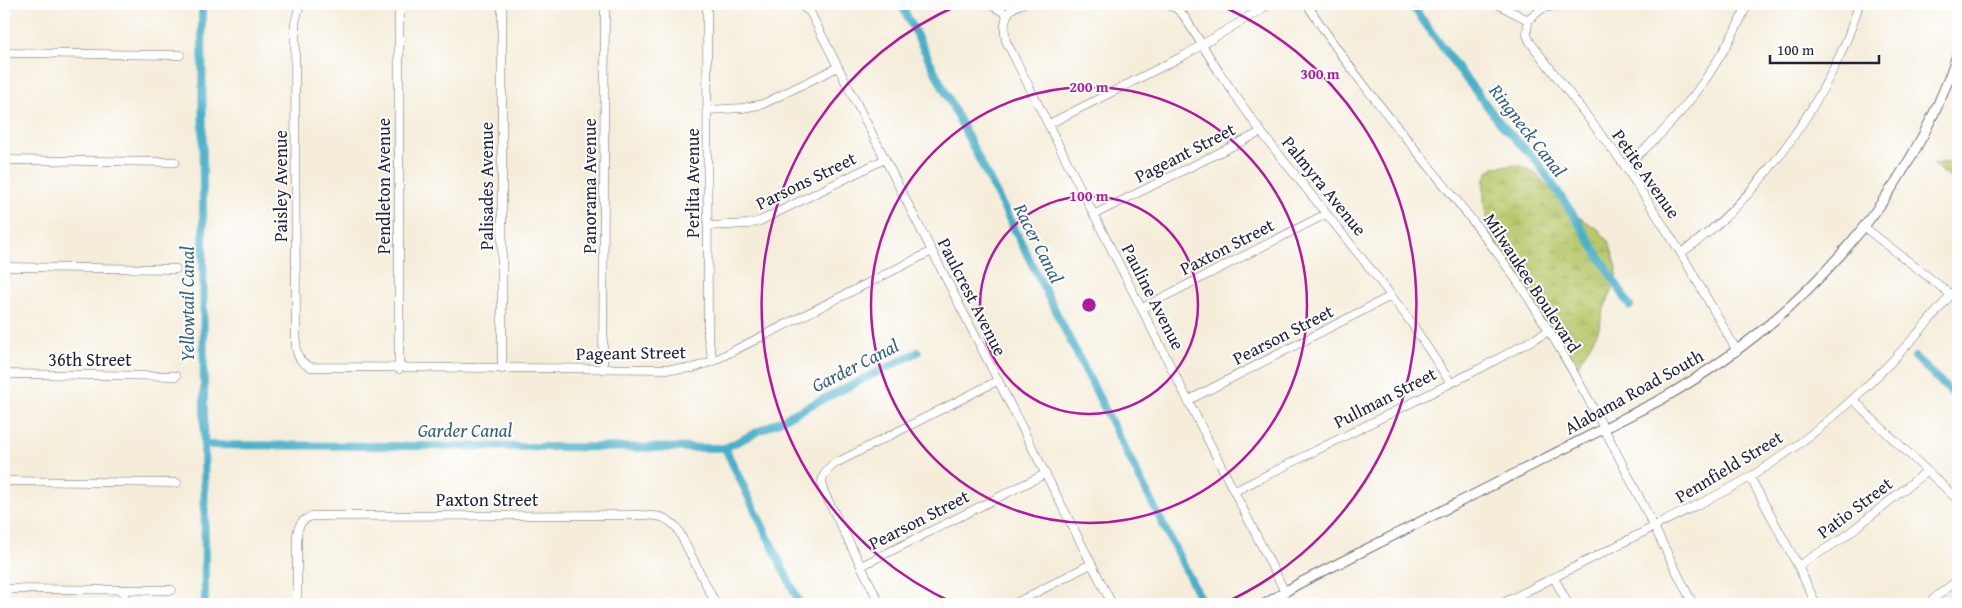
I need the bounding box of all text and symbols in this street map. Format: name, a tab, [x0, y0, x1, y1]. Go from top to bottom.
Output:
scale bar	[1770, 32, 1878, 64]
text: 100 m	[1777, 39, 1815, 60]
text: 300 m	[1300, 63, 1340, 84]
text: 200 m	[1069, 76, 1109, 97]
water label: Ringneck Canal	[1482, 77, 1574, 183]
street label: Pageant Street	[1130, 115, 1241, 190]
street label: Pendleton Avenue	[370, 118, 397, 254]
street label: Panorama Avenue	[576, 118, 603, 254]
street label: Palisades Avenue	[473, 122, 500, 250]
street label: Petite Avenue	[1606, 124, 1687, 224]
street label: Perlita Avenue	[679, 128, 706, 238]
street label: Paisley Avenue	[267, 130, 294, 242]
street label: Palmyra Avenue	[1276, 130, 1373, 242]
street label: Parsons Street	[751, 144, 861, 217]
text: 100 m	[1069, 185, 1109, 206]
water label: Racer Canal	[1006, 197, 1071, 288]
street label: Milwaukee Boulevard	[1477, 208, 1588, 358]
street label: Paxton Street	[1175, 211, 1279, 282]
street label: Paulcrest Avenue	[931, 233, 1014, 361]
street label: Pauline Avenue	[1115, 239, 1192, 355]
water label: Yellowtail Canal	[173, 246, 201, 362]
centre of rings	[1080, 296, 1098, 314]
street label: Pearson Street	[1228, 297, 1338, 372]
water label: Garder Canal	[807, 331, 904, 399]
street label: Pageant Street	[576, 338, 687, 367]
street label: Alabama Road South	[1559, 342, 1708, 441]
street label: 36th Street	[48, 346, 132, 373]
street label: Pullman Street	[1329, 360, 1442, 435]
water label: Garder Canal	[418, 416, 513, 444]
street label: Pennfield Street	[1670, 423, 1788, 510]
street label: Patio Street	[1811, 470, 1899, 545]
street label: Pearson Street	[864, 482, 974, 557]
street label: Paxton Street	[436, 486, 539, 513]

